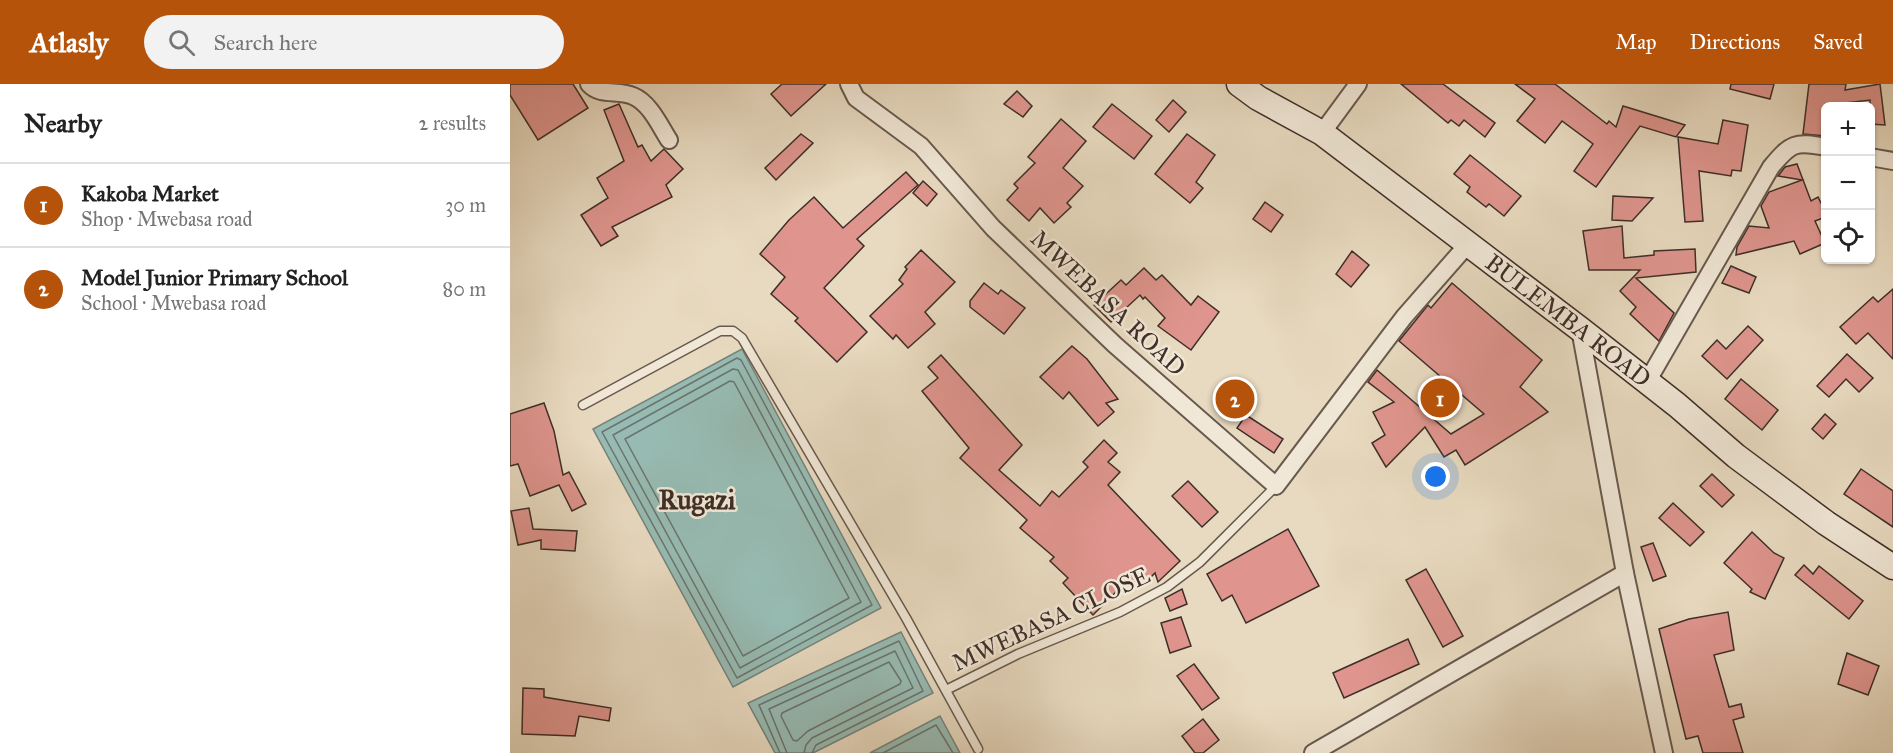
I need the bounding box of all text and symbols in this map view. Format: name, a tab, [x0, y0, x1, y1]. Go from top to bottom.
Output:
search box	[144, 15, 564, 69]
text: Atlasly	[30, 25, 108, 60]
icon: search	[165, 26, 198, 59]
text: Search here	[213, 29, 317, 56]
text: Map	[1616, 29, 1657, 55]
text: Directions	[1690, 29, 1780, 55]
text: Saved	[1813, 29, 1863, 55]
map controls	[1821, 102, 1875, 264]
button: +	[1821, 102, 1875, 156]
text: Nearby	[24, 107, 102, 139]
text: 2 results	[418, 111, 486, 135]
button: −	[1821, 156, 1875, 210]
text: Kakoba Market	[81, 180, 219, 207]
text: 1	[40, 193, 47, 217]
text: 30 m	[445, 193, 486, 217]
text: Shop · Mwebasa road	[81, 207, 253, 231]
button: locate	[1821, 210, 1875, 264]
street label: MWEBASA ROAD	[1024, 223, 1192, 383]
street label: BULEMBA ROAD	[1479, 247, 1657, 394]
text: Model Junior Primary School	[81, 264, 348, 291]
text: 2	[39, 277, 48, 301]
text: 80 m	[443, 277, 486, 301]
text: School · Mwebasa road	[81, 291, 267, 315]
pin: 2	[1216, 376, 1254, 422]
pin: 1	[1420, 376, 1460, 420]
your location	[1421, 462, 1450, 491]
district label: Rugazi	[658, 483, 736, 517]
street label: MWEBASA CLOSE	[947, 560, 1155, 678]

